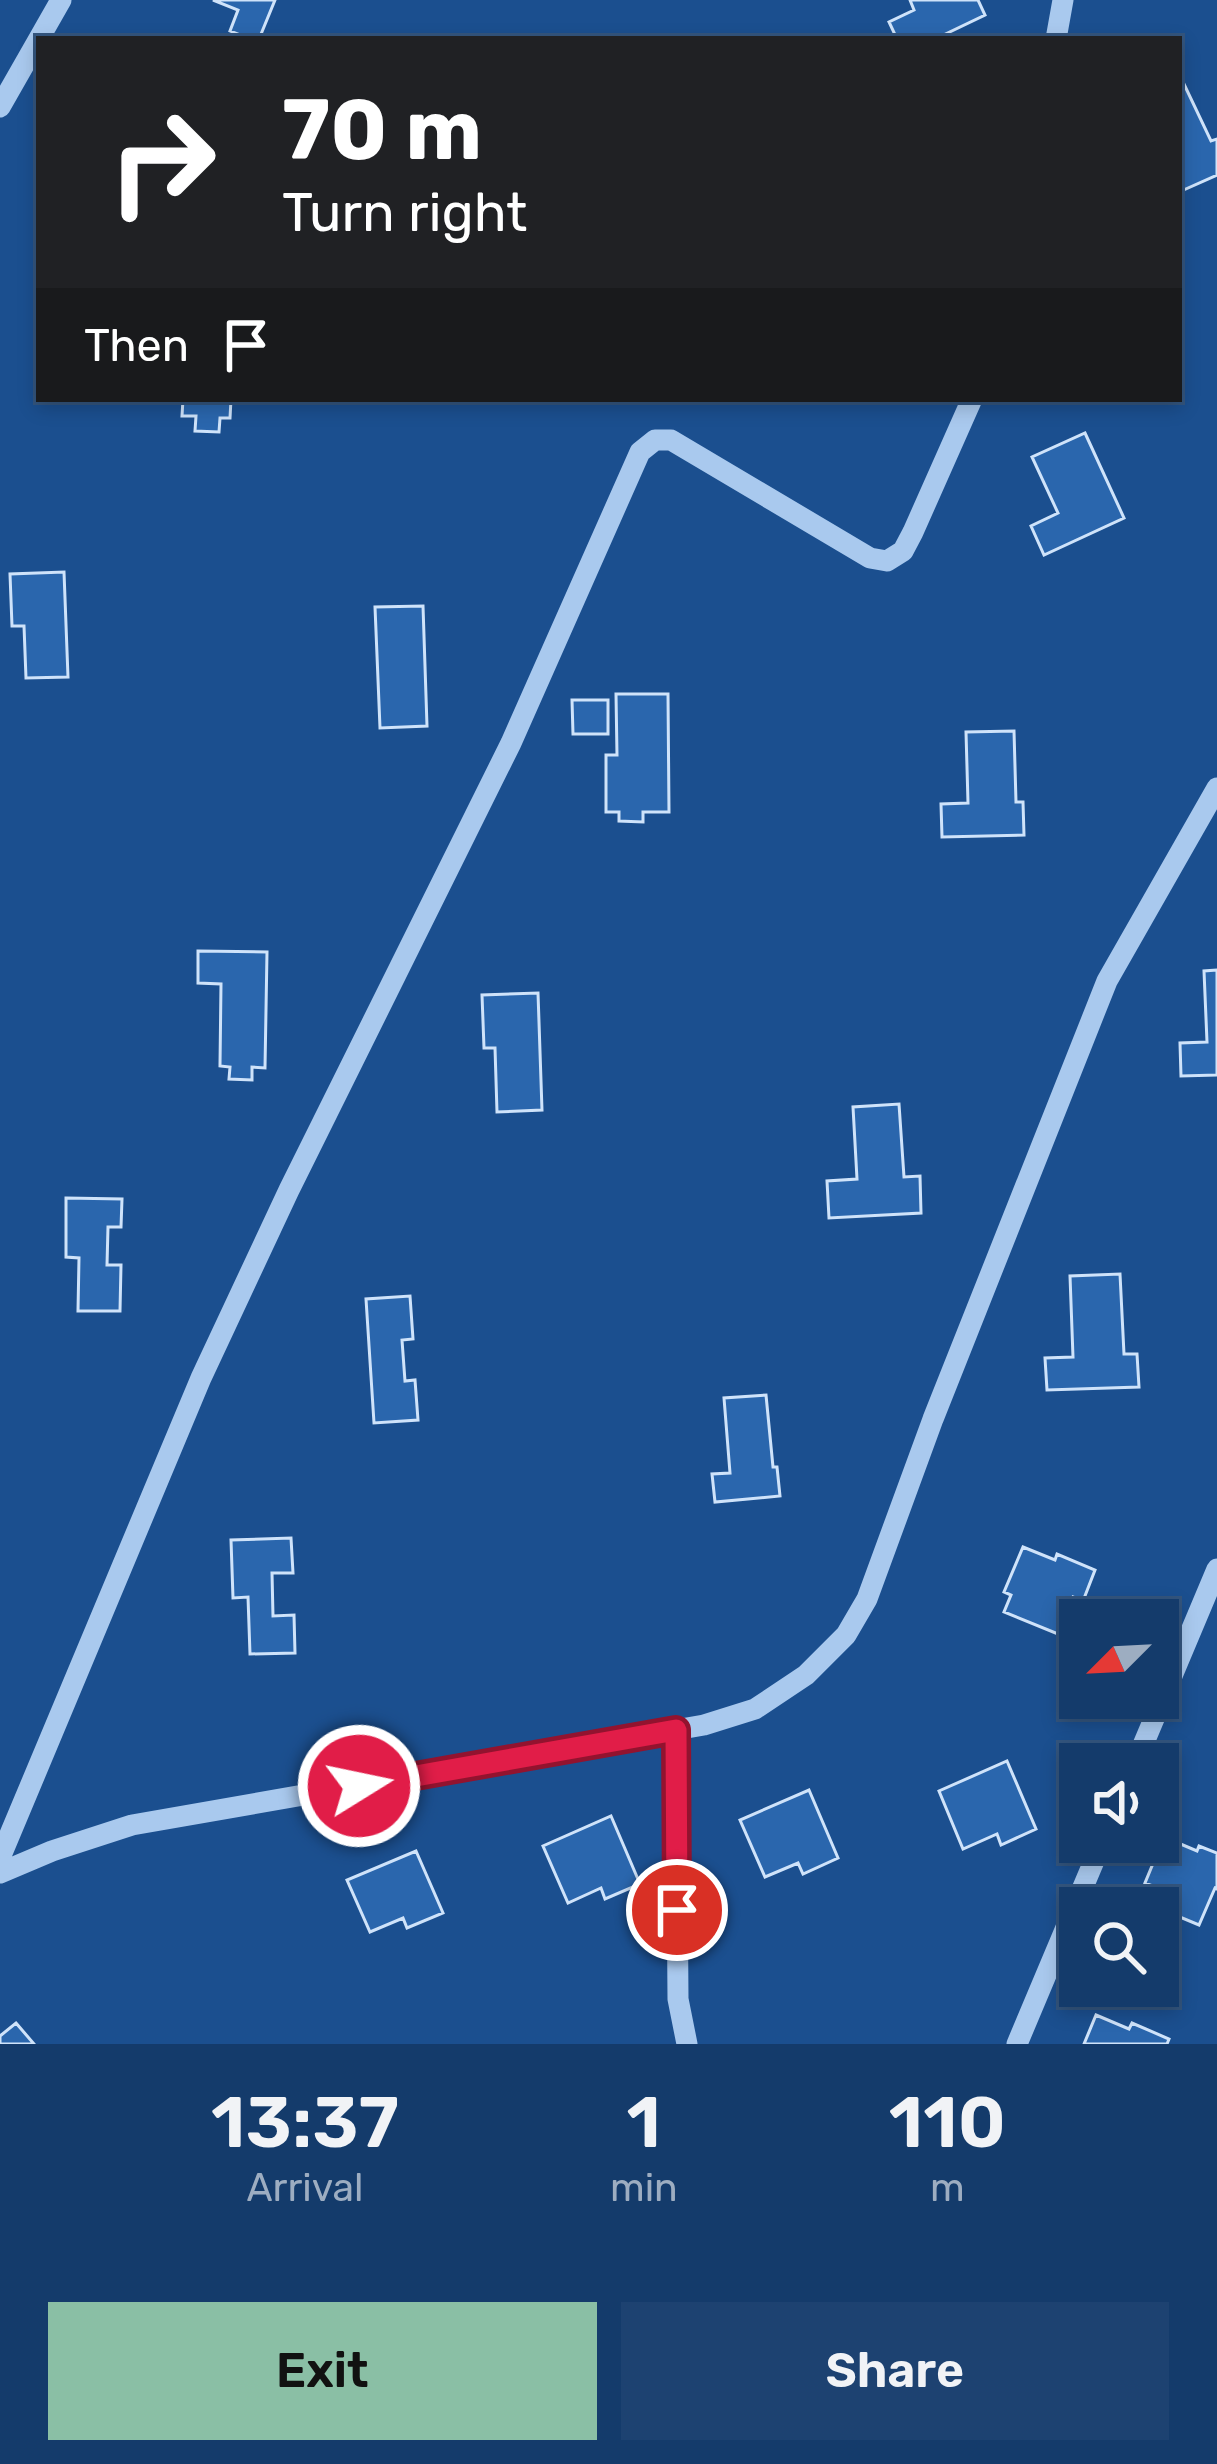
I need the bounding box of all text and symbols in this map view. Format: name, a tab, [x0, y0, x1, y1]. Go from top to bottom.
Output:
text: 70 m	[282, 80, 482, 180]
icon: right	[84, 84, 240, 240]
text: Turn right	[282, 181, 527, 245]
icon: arrive	[213, 312, 279, 378]
text: Then	[84, 319, 189, 372]
north arrow	[1059, 1599, 1179, 1719]
map controls	[1059, 1599, 1179, 2007]
position arrow	[296, 1723, 422, 1849]
button: sound	[1059, 1743, 1179, 1863]
pin	[626, 1859, 728, 1961]
icon: arrive	[644, 1877, 710, 1943]
button: search	[1059, 1887, 1179, 2007]
text: 13:37	[211, 2080, 399, 2165]
text: 1	[627, 2080, 661, 2165]
text: 110	[889, 2080, 1006, 2165]
text: Arrival	[246, 2165, 364, 2211]
text: min	[610, 2165, 678, 2211]
text: m	[930, 2165, 965, 2211]
button: Exit	[48, 2302, 597, 2440]
button: Share	[621, 2302, 1169, 2440]

